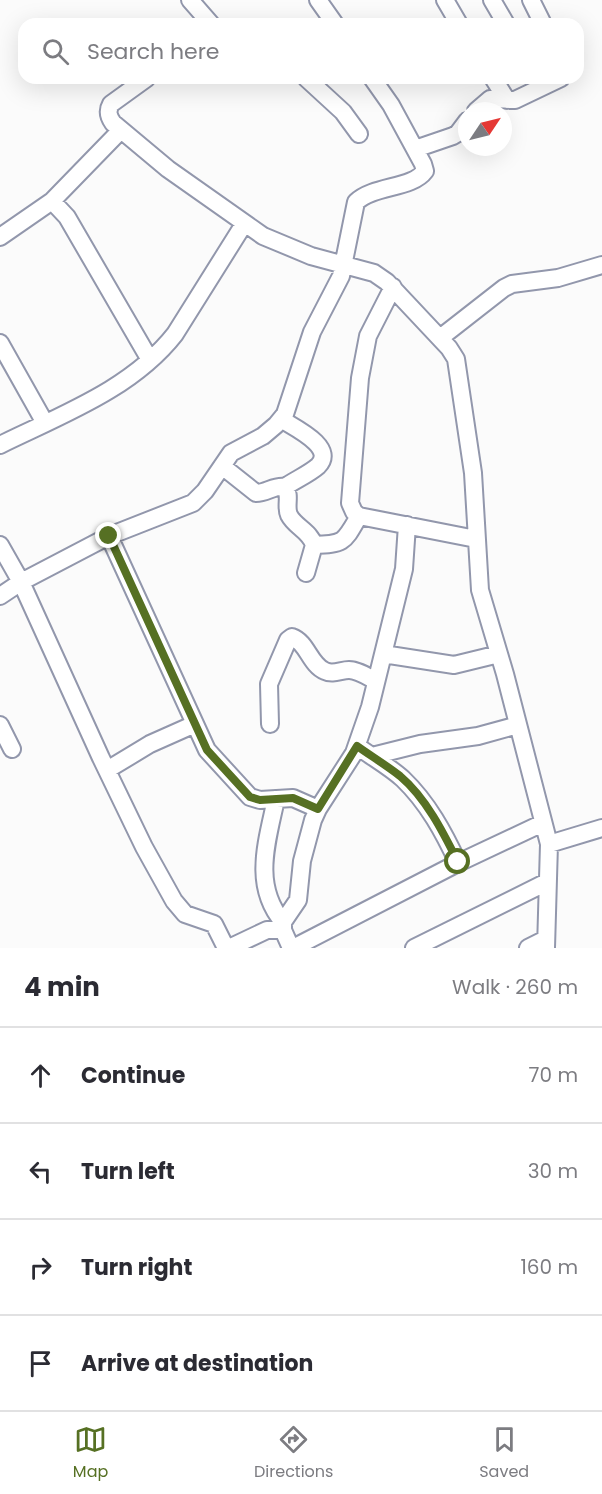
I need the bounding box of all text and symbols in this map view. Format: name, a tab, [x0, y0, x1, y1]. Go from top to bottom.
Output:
search box	[18, 18, 584, 84]
icon: search	[39, 35, 72, 68]
text: Search here	[87, 36, 220, 67]
north arrow	[458, 102, 512, 156]
route end	[95, 522, 121, 548]
route start	[444, 848, 470, 874]
text: 4 min	[24, 969, 100, 1005]
text: Walk · 260 m	[452, 973, 578, 1001]
icon: ahead	[24, 1059, 57, 1092]
text: Continue	[81, 1060, 185, 1091]
text: 70 m	[529, 1061, 578, 1089]
icon: left	[24, 1155, 57, 1188]
text: Turn left	[81, 1156, 175, 1187]
text: 30 m	[528, 1157, 578, 1185]
icon: right	[24, 1251, 57, 1284]
text: Turn right	[81, 1252, 192, 1283]
text: 160 m	[520, 1253, 578, 1281]
icon: arrive	[24, 1347, 57, 1380]
text: Arrive at destination	[81, 1348, 313, 1379]
tab: Map	[73, 1423, 108, 1484]
tab: Directions	[254, 1423, 333, 1484]
tab: Saved	[479, 1423, 529, 1484]

